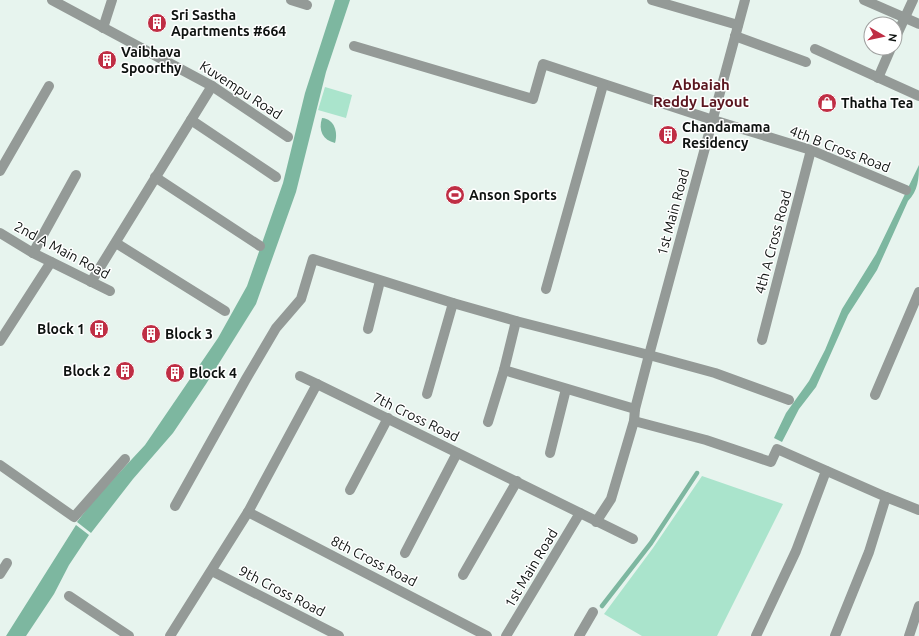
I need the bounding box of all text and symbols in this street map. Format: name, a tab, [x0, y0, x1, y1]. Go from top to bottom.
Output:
place label: Sri Sastha Apartments #664	[171, 7, 286, 39]
building icon: Sri Sastha Apartments #664	[146, 12, 168, 34]
north arrow	[863, 16, 903, 56]
text: N	[886, 33, 899, 43]
place label: Vaibhava Spoorthy	[121, 44, 182, 76]
building icon: Vaibhava Spoorthy	[96, 49, 118, 71]
street label: Kuvempu Road	[197, 57, 285, 123]
district label: Abbaiah Reddy Layout	[653, 76, 750, 110]
shop icon: Thatha Tea	[816, 92, 838, 114]
place label: Thatha Tea	[841, 95, 913, 111]
place label: Chandamama Residency	[682, 119, 770, 151]
street label: 4th B Cross Road	[787, 122, 893, 176]
building icon: Chandamama Residency	[657, 124, 679, 146]
street label: 1st Main Road	[654, 167, 692, 257]
sports icon: Anson Sports	[444, 184, 466, 206]
place label: Anson Sports	[469, 187, 557, 203]
street label: 4th A Cross Road	[751, 188, 795, 296]
street label: 2nd A Main Road	[12, 218, 112, 282]
building icon: Block 1	[88, 318, 110, 340]
place label: Block 1	[37, 321, 85, 337]
building icon: Block 3	[140, 323, 162, 345]
place label: Block 3	[165, 326, 213, 342]
building icon: Block 2	[114, 360, 136, 382]
building icon: Block 4	[164, 362, 186, 384]
place label: Block 2	[63, 363, 111, 379]
place label: Block 4	[189, 365, 237, 381]
street label: 7th Cross Road	[370, 389, 462, 445]
street label: 1st Main Road	[501, 526, 561, 610]
street label: 8th Cross Road	[328, 532, 420, 590]
street label: 9th Cross Road	[236, 562, 328, 620]

